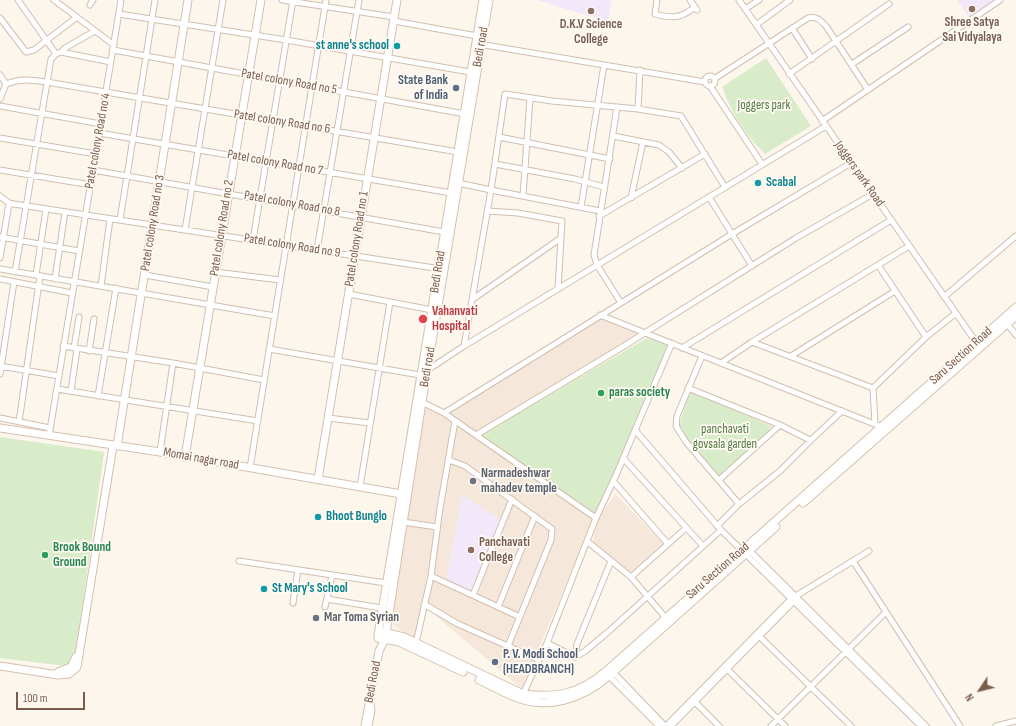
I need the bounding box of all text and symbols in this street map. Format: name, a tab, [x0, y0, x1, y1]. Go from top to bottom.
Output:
marker: Shree Satya Sai Vidyalaya	[967, 4, 977, 14]
marker: D.K.V Science College	[586, 6, 596, 16]
place label: Shree Satya Sai Vidyalaya	[942, 15, 1002, 46]
place label: D.K.V Science College	[560, 17, 622, 48]
street label: Bedi road	[470, 26, 492, 68]
place label: st anne's school	[316, 38, 389, 54]
marker: st anne's school	[392, 41, 402, 51]
street label: Patel colony Road no 5	[240, 66, 338, 98]
place label: State Bank of India	[398, 73, 448, 104]
marker: State Bank of India	[451, 83, 461, 93]
street label: Patel colony Road no 4	[82, 92, 114, 190]
park label: Joggers park	[738, 98, 790, 114]
street label: Patel colony Road no 6	[233, 107, 331, 137]
street label: Joggers park Road	[831, 138, 887, 210]
street label: Patel colony Road no 7	[226, 147, 324, 179]
street label: Patel colony Road no 3	[138, 174, 168, 272]
place label: Scabal	[766, 175, 796, 191]
marker: Scabal	[753, 178, 763, 188]
street label: Patel colony Road no 2	[207, 179, 237, 277]
street label: Patel colony Road no 8	[243, 188, 341, 220]
street label: Patel colony Road no 1	[342, 190, 372, 288]
street label: Patel colony Road no 9	[243, 231, 341, 261]
street label: Bedi Road	[427, 250, 449, 294]
place label: Vahanvati Hospital	[432, 304, 478, 335]
marker: Vahanvati Hospital	[417, 313, 429, 325]
street label: Saru Section Road	[927, 324, 995, 388]
street label: Bedi road	[417, 346, 439, 388]
place label: paras society	[609, 385, 670, 401]
marker: paras society	[596, 388, 606, 398]
park label: panchavati govsala garden	[693, 422, 757, 453]
street label: Momai nagar road	[162, 445, 240, 473]
place label: Narmadeshwar mahadev temple	[481, 466, 557, 497]
marker: Narmadeshwar mahadev temple	[468, 476, 478, 486]
place label: Bhoot Bunglo	[326, 509, 387, 525]
marker: Bhoot Bunglo	[313, 512, 323, 522]
place label: Panchavati College	[479, 535, 530, 566]
street label: Saru Section Road	[683, 539, 753, 603]
place label: Brook Bound Ground	[53, 540, 111, 571]
marker: Panchavati College	[466, 545, 476, 555]
marker: Brook Bound Ground	[40, 550, 50, 560]
place label: St Mary's School	[272, 581, 348, 597]
marker: St Mary's School	[259, 584, 269, 594]
place label: Mar Toma Syrian	[324, 610, 399, 626]
marker: Mar Toma Syrian	[311, 613, 321, 623]
place label: P. V. Modi School (HEADBRANCH)	[503, 647, 578, 678]
marker: P. V. Modi School (HEADBRANCH)	[490, 657, 500, 667]
street label: Bedi Road	[361, 660, 385, 704]
north arrow	[960, 670, 1000, 710]
scale bar	[18, 684, 87, 710]
text: 100 m	[23, 691, 48, 706]
text: N	[963, 691, 977, 703]

